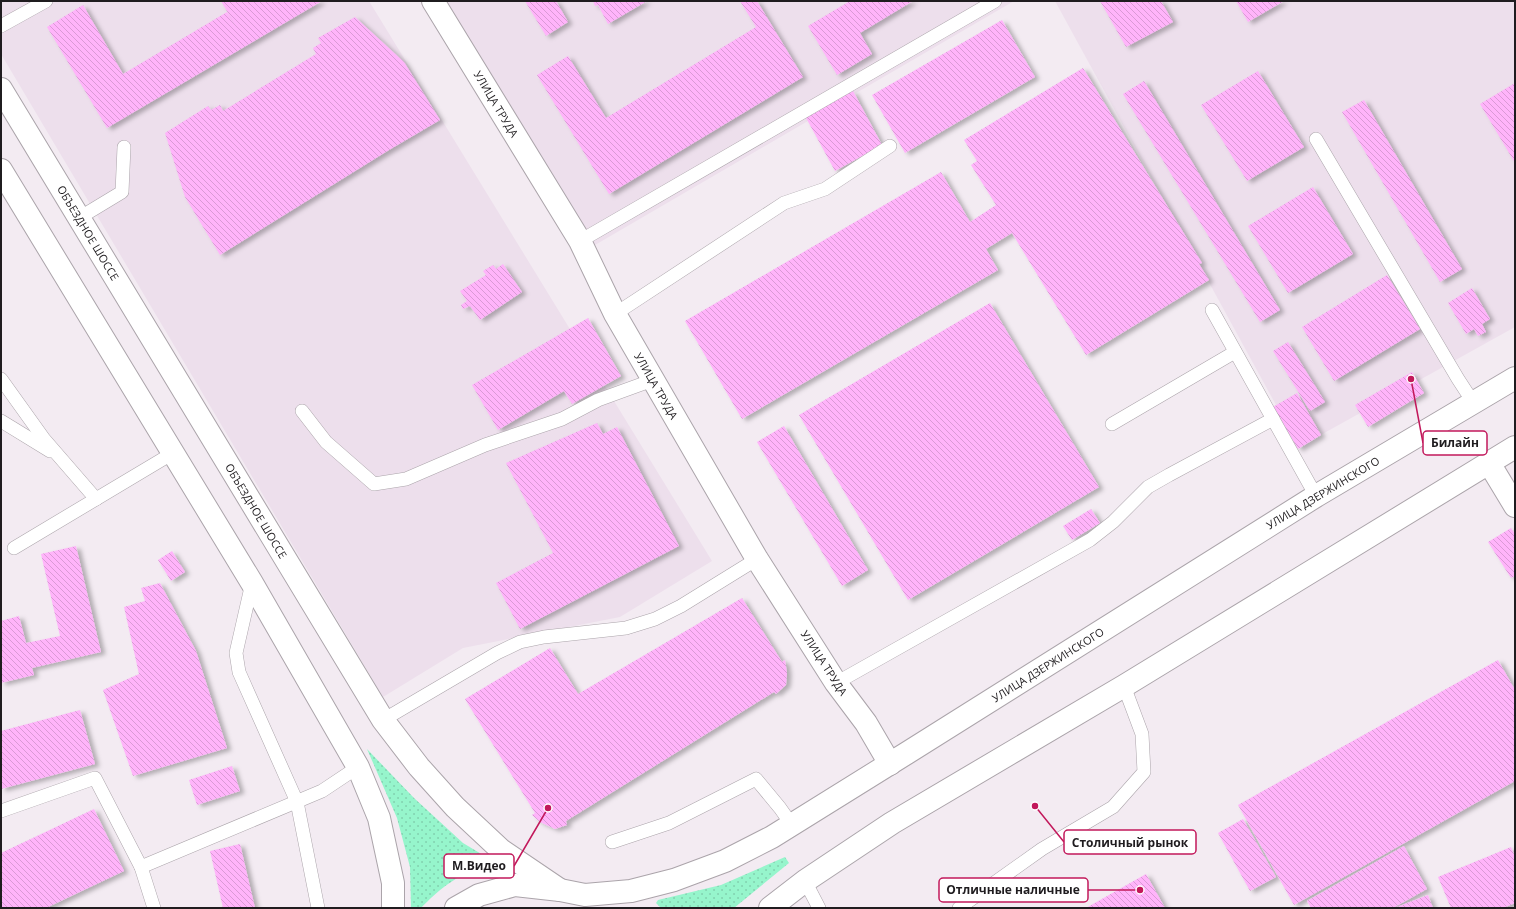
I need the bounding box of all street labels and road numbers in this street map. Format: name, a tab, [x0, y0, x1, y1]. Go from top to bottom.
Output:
street label: УЛИЦА ТРУДА	[471, 68, 522, 140]
street label: ОБЪЕЗДНОЕ ШОССЕ	[54, 182, 123, 283]
street label: УЛИЦА ТРУДА	[631, 350, 682, 422]
street label: УЛИЦА ДЗЕРЖИНСКОГО	[1263, 453, 1382, 532]
street label: ОБЪЕЗДНОЕ ШОССЕ	[222, 460, 291, 561]
street label: УЛИЦА ДЗЕРЖИНСКОГО	[989, 624, 1107, 705]
street label: УЛИЦА ТРУДА	[798, 627, 851, 698]

